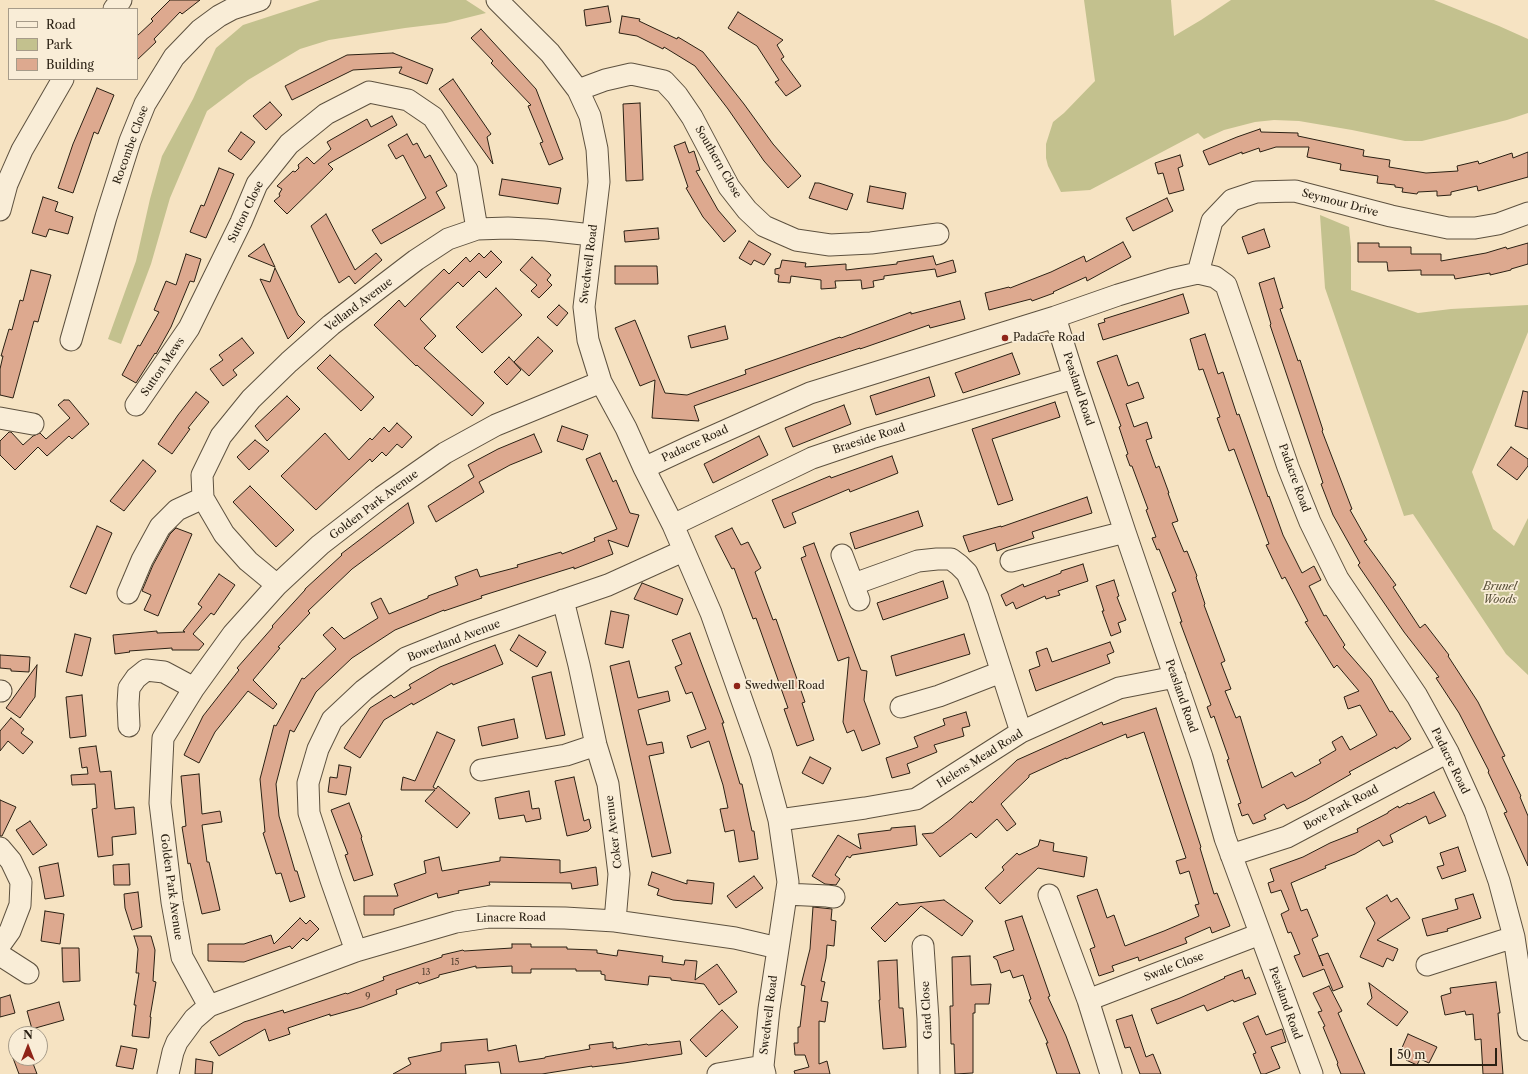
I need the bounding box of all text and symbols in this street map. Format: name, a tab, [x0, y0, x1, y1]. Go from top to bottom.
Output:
legend	[8, 8, 138, 80]
text: Road	[46, 17, 76, 32]
text: Park	[46, 37, 72, 52]
text: Building	[46, 57, 94, 72]
street label: Rocombe Close	[111, 104, 151, 186]
street label: Southern Close	[692, 124, 744, 200]
street label: Sutton Close	[225, 179, 267, 245]
street label: Seymour Drive	[1300, 186, 1380, 220]
street label: Swedwell Road	[578, 224, 600, 304]
street label: Velland Avenue	[323, 275, 395, 335]
place label: Padacre Road	[1013, 331, 1085, 345]
marker: Padacre Road	[1000, 333, 1010, 343]
street label: Sutton Mews	[138, 335, 188, 399]
street label: Peasland Road	[1060, 351, 1096, 427]
street label: Braeside Road	[831, 421, 907, 457]
street label: Padacre Road	[660, 423, 730, 465]
street label: Padacre Road	[1275, 442, 1313, 514]
street label: Golden Park Avenue	[327, 467, 421, 543]
park label: Brunel Woods	[1483, 580, 1517, 606]
street label: Bowerland Avenue	[406, 617, 502, 665]
street label: Peasland Road	[1162, 658, 1200, 734]
place label: Swedwell Road	[745, 679, 825, 693]
marker: Swedwell Road	[732, 681, 742, 691]
street label: Padacre Road	[1428, 726, 1472, 796]
street label: Helens Mead Road	[935, 727, 1025, 791]
street label: Bove Park Road	[1301, 783, 1381, 833]
street label: Coker Avenue	[603, 794, 625, 870]
street label: Golden Park Avenue	[157, 833, 185, 941]
street label: Linacre Road	[476, 911, 546, 925]
street label: Swale Close	[1142, 950, 1206, 984]
house number: 15	[451, 957, 459, 967]
street label: Peasland Road	[1266, 965, 1304, 1041]
house number: 13	[422, 967, 430, 977]
street label: Swedwell Road	[758, 975, 780, 1055]
street label: Gard Close	[919, 981, 935, 1039]
house number: 9	[365, 991, 371, 1001]
north arrow	[8, 1026, 48, 1066]
text: N	[23, 1028, 33, 1042]
scale bar	[1392, 1040, 1499, 1066]
text: 50 m	[1397, 1047, 1426, 1062]

